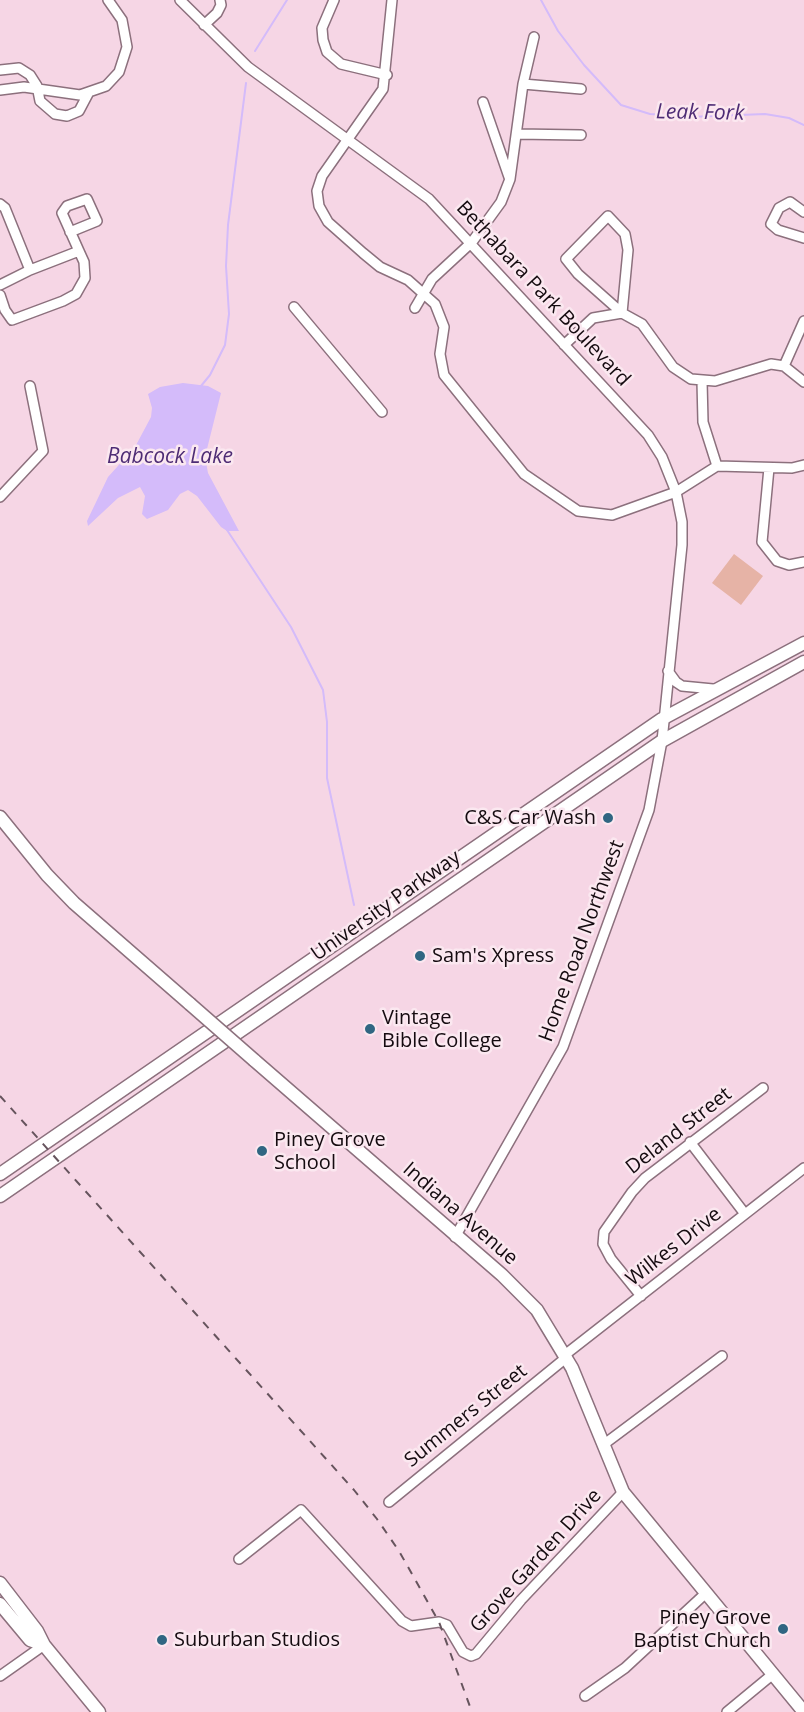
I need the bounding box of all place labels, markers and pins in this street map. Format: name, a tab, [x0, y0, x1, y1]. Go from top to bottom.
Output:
place label: C&S Car Wash	[464, 806, 596, 830]
marker: C&S Car Wash	[601, 811, 615, 825]
place label: Sam's Xpress	[432, 944, 554, 968]
marker: Sam's Xpress	[413, 949, 427, 963]
place label: Vintage Bible College	[382, 1006, 502, 1053]
marker: Vintage Bible College	[363, 1022, 377, 1036]
place label: Piney Grove School	[274, 1128, 386, 1175]
marker: Piney Grove School	[255, 1144, 269, 1158]
place label: Piney Grove Baptist Church	[634, 1606, 771, 1653]
marker: Piney Grove Baptist Church	[776, 1622, 790, 1636]
place label: Suburban Studios	[174, 1628, 340, 1652]
marker: Suburban Studios	[155, 1633, 169, 1647]

